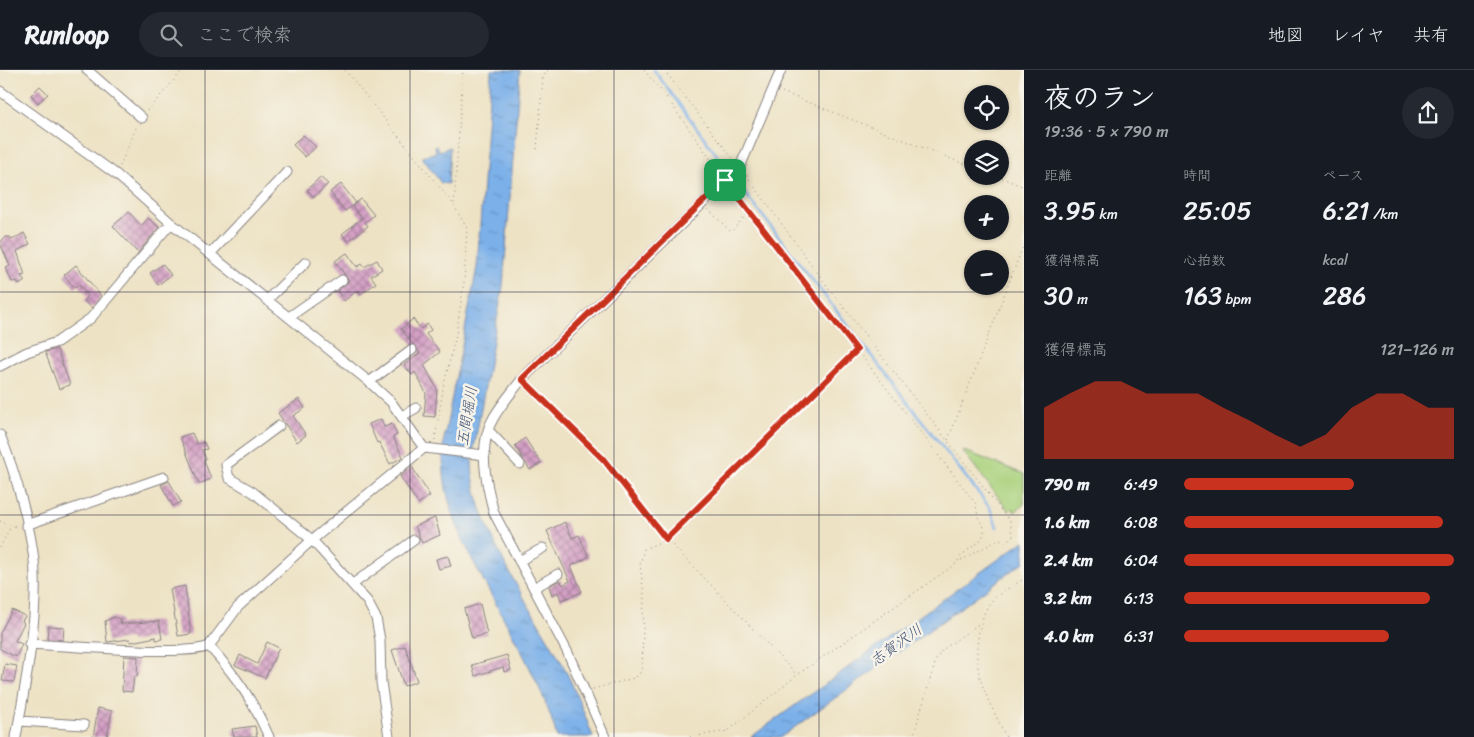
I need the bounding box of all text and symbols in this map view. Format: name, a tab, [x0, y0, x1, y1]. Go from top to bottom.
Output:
search box	[139, 12, 489, 57]
text: Runloop	[25, 14, 109, 56]
text: ここで検索	[197, 18, 292, 51]
text: 地図	[1268, 19, 1304, 51]
text: レイヤ	[1332, 19, 1385, 51]
text: 共有	[1413, 19, 1449, 51]
icon: search	[157, 21, 185, 49]
text: 夜のラン	[1044, 73, 1156, 122]
map controls	[964, 85, 1009, 295]
button: locate	[964, 85, 1009, 130]
button: share	[1402, 87, 1454, 139]
text: 19:36 · 5 × 790 m	[1044, 117, 1169, 146]
button: layers	[964, 140, 1009, 185]
pin	[704, 159, 746, 201]
text: 距離	[1044, 163, 1072, 188]
text: 時間	[1183, 163, 1211, 188]
text: ペース	[1323, 163, 1364, 188]
icon: arrive	[711, 166, 739, 194]
text: 3.95	[1044, 188, 1096, 233]
text: 25:05	[1183, 188, 1252, 233]
text: 6:21	[1323, 188, 1370, 233]
button: +	[964, 195, 1009, 240]
text: km	[1096, 202, 1118, 227]
text: /km	[1370, 202, 1398, 227]
text: 獲得標高	[1044, 248, 1100, 273]
text: 心拍数	[1183, 248, 1225, 273]
text: kcal	[1323, 248, 1348, 273]
button: −	[964, 250, 1009, 295]
text: 30	[1044, 273, 1074, 318]
text: 163	[1183, 273, 1222, 318]
text: 286	[1323, 273, 1366, 318]
text: m	[1074, 287, 1088, 312]
text: bpm	[1222, 287, 1251, 312]
text: 獲得標高	[1044, 335, 1108, 364]
text: 121–126 m	[1380, 335, 1454, 364]
water label: 五間堀川	[449, 384, 485, 448]
text: 790 m	[1044, 470, 1090, 499]
text: 6:49	[1124, 470, 1158, 499]
text: 1.6 km	[1044, 508, 1090, 537]
text: 6:08	[1124, 508, 1158, 537]
text: 2.4 km	[1044, 546, 1093, 575]
text: 6:04	[1124, 546, 1158, 575]
text: 3.2 km	[1044, 584, 1092, 613]
text: 6:13	[1124, 584, 1154, 613]
water label: 志賀沢川	[864, 617, 928, 673]
text: 4.0 km	[1044, 622, 1094, 651]
text: 6:31	[1124, 622, 1154, 651]

